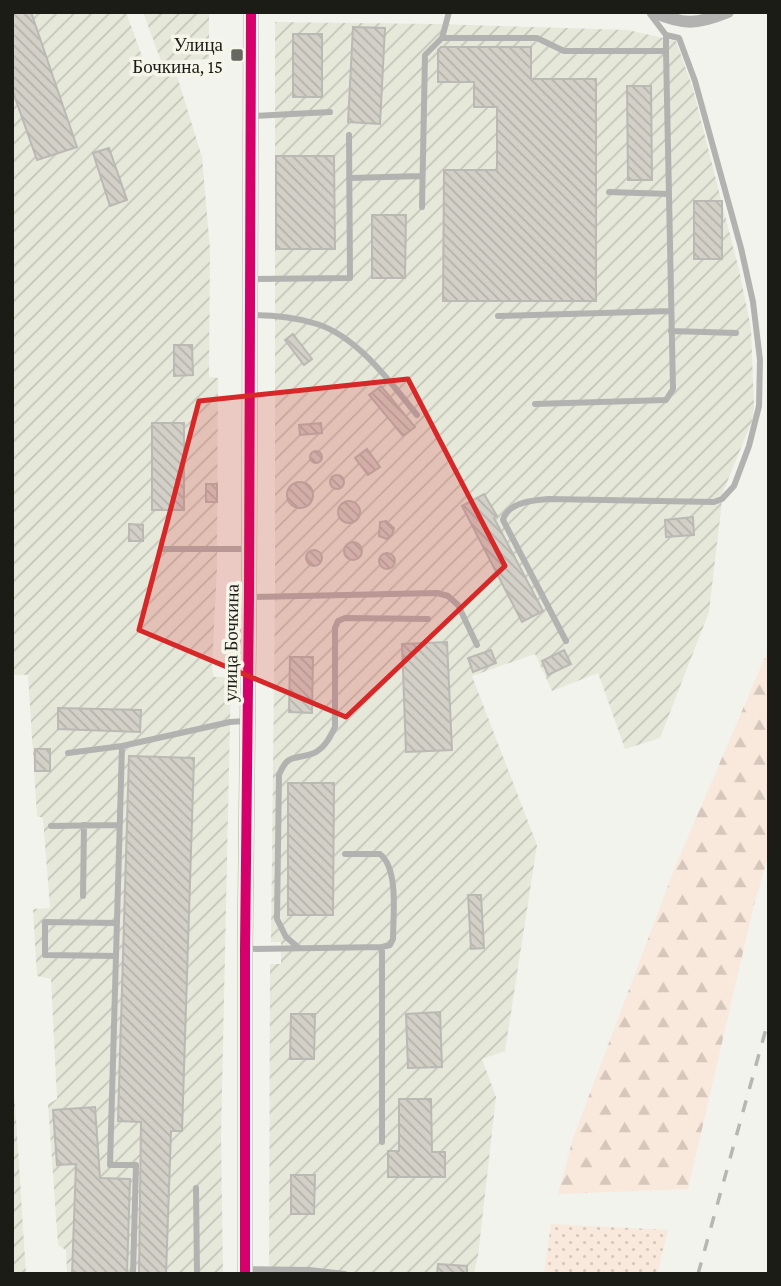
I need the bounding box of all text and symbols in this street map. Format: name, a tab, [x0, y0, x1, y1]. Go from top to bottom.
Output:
place label: Улица Бочкина, 15	[132, 34, 224, 77]
marker: Улица Бочкина, 15	[229, 47, 245, 63]
street label: улица Бочкина	[219, 583, 243, 702]

